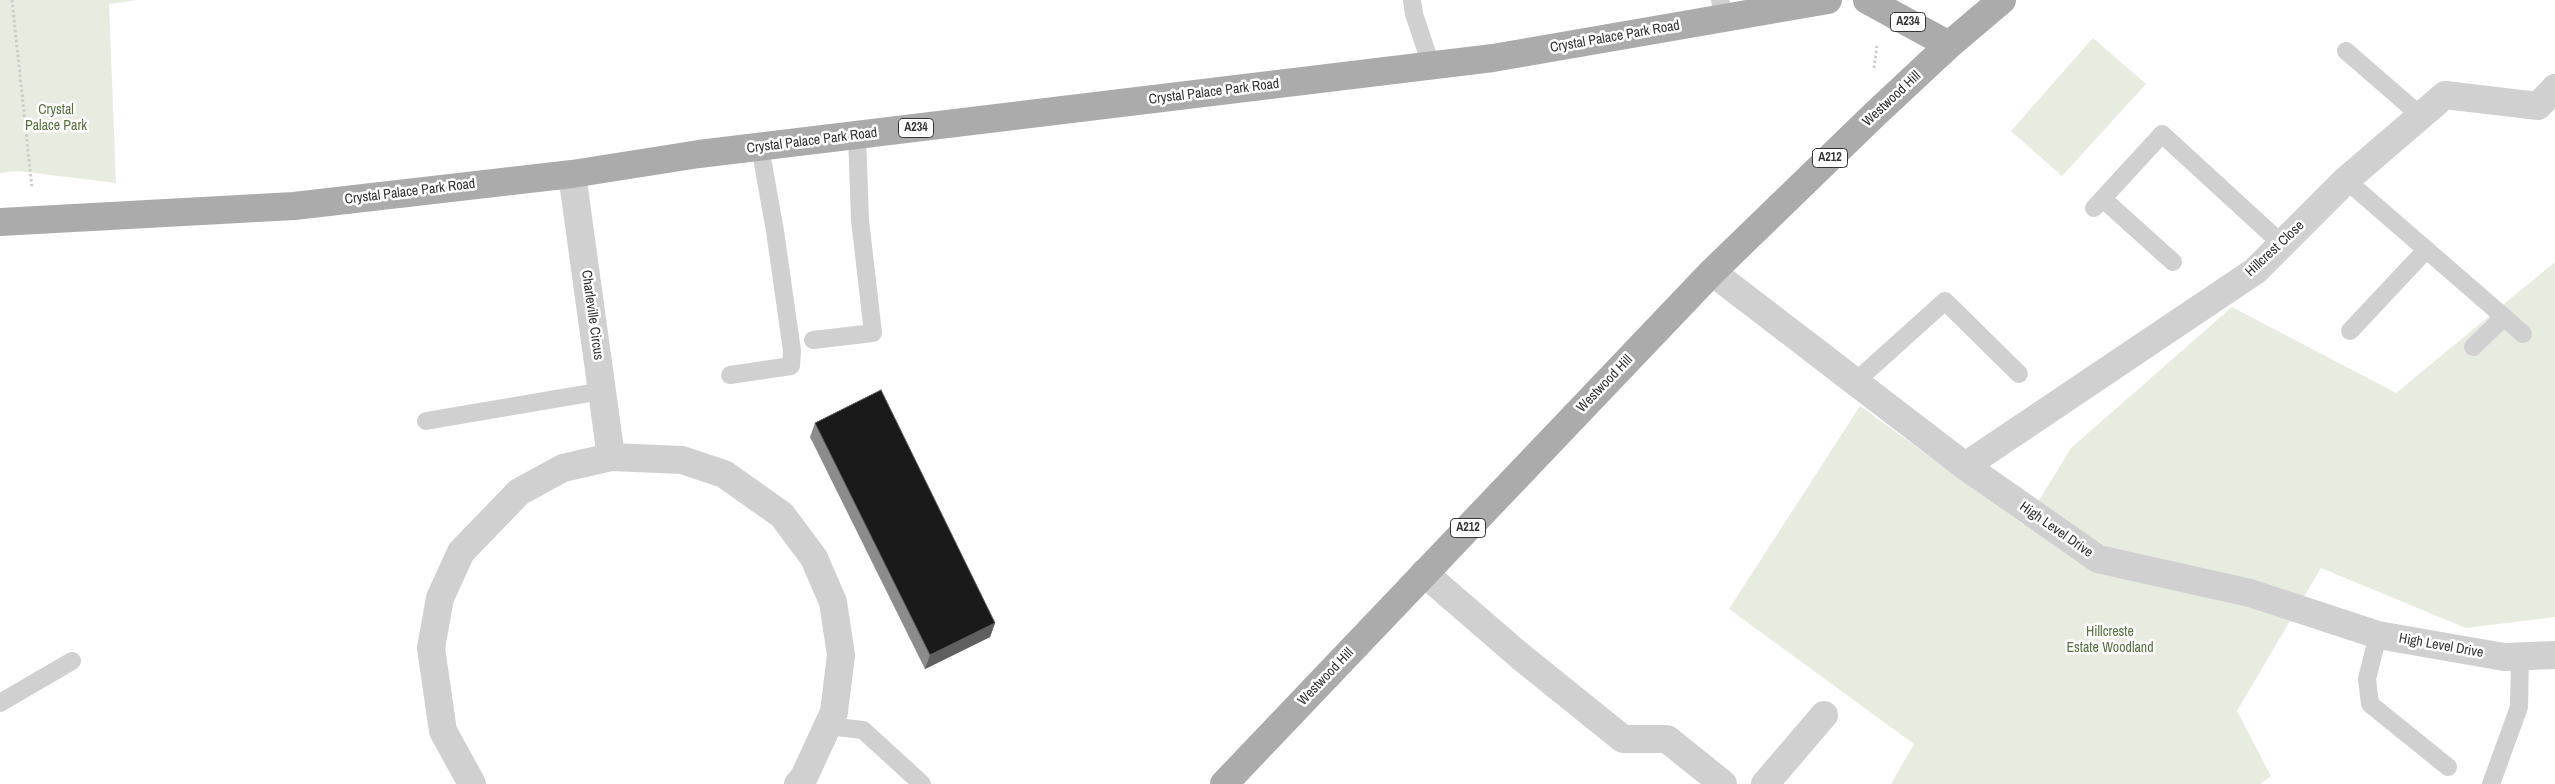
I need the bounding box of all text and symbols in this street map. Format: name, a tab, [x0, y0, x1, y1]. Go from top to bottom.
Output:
road number: A234	[1890, 13, 1926, 32]
street label: Crystal Palace Park Road	[1549, 17, 1681, 57]
street label: Westwood Hill	[1860, 68, 1924, 130]
street label: Crystal Palace Park Road	[1148, 76, 1280, 108]
park label: Crystal Palace Park	[25, 102, 87, 134]
road number: A234	[898, 119, 934, 138]
street label: Crystal Palace Park Road	[746, 125, 878, 157]
road number: A212	[1812, 148, 1848, 168]
street label: Crystal Palace Park Road	[344, 176, 476, 208]
street label: Hillcrest Close	[2242, 218, 2308, 280]
street label: Charleville Circus	[577, 269, 607, 361]
street label: Westwood Hill	[1574, 352, 1636, 416]
street label: High Level Drive	[2016, 499, 2096, 561]
road number: A212	[1450, 518, 1486, 538]
park label: Hillcreste Estate Woodland	[2066, 624, 2154, 656]
street label: High Level Drive	[2397, 630, 2485, 662]
street label: Westwood Hill	[1295, 645, 1357, 709]

